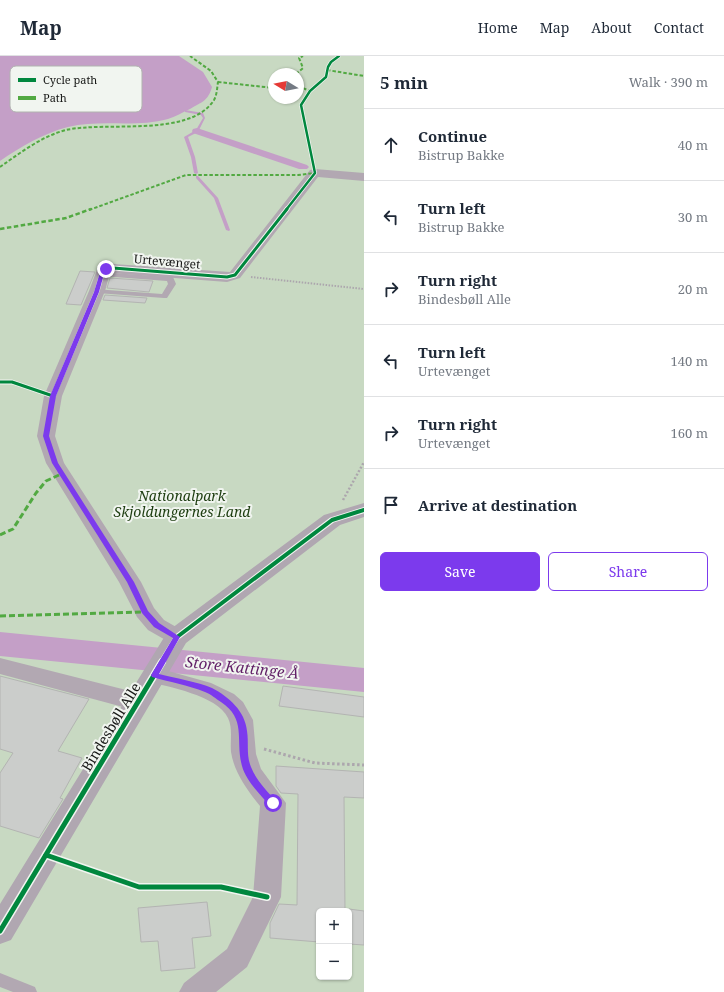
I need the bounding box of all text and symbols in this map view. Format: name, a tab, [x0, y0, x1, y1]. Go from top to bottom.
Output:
text: Map	[20, 15, 62, 41]
text: Home	[478, 18, 518, 37]
text: Map	[540, 18, 569, 37]
text: About	[591, 18, 632, 37]
text: Contact	[654, 18, 704, 37]
legend	[10, 66, 142, 112]
north arrow	[268, 68, 304, 104]
text: 5 min	[380, 71, 428, 94]
text: Cycle path	[43, 72, 97, 87]
text: Walk · 390 m	[629, 73, 708, 91]
text: Path	[43, 90, 67, 105]
text: Continue	[418, 126, 487, 146]
icon: ahead	[380, 134, 402, 156]
text: 40 m	[678, 136, 708, 154]
text: Bistrup Bakke	[418, 146, 505, 164]
text: Turn left	[418, 198, 486, 218]
icon: left	[380, 206, 402, 228]
text: 30 m	[678, 208, 708, 226]
text: Bistrup Bakke	[418, 218, 505, 236]
street label: Urtevænget	[133, 250, 201, 273]
route end	[97, 260, 115, 278]
text: Turn right	[418, 270, 497, 290]
icon: right	[380, 278, 402, 300]
text: 20 m	[678, 280, 708, 298]
text: Bindesbøll Alle	[418, 290, 511, 308]
text: Turn left	[418, 342, 486, 362]
icon: left	[380, 350, 402, 372]
text: 140 m	[671, 352, 708, 370]
text: Urtevænget	[418, 362, 490, 380]
text: Turn right	[418, 414, 497, 434]
icon: right	[380, 422, 402, 444]
text: 160 m	[671, 424, 708, 442]
text: Urtevænget	[418, 434, 490, 452]
park label: Nationalpark Skjoldungernes Land	[114, 486, 251, 521]
icon: arrive	[380, 494, 402, 516]
text: Arrive at destination	[418, 495, 577, 515]
button: Save	[380, 552, 540, 591]
button: Share	[548, 552, 708, 591]
water label: Store Kattinge Å	[184, 651, 300, 683]
street label: Bindesbøll Alle	[77, 679, 144, 775]
route start	[264, 794, 282, 812]
map controls	[316, 908, 352, 980]
button: +	[316, 908, 352, 944]
button: −	[316, 944, 352, 980]

